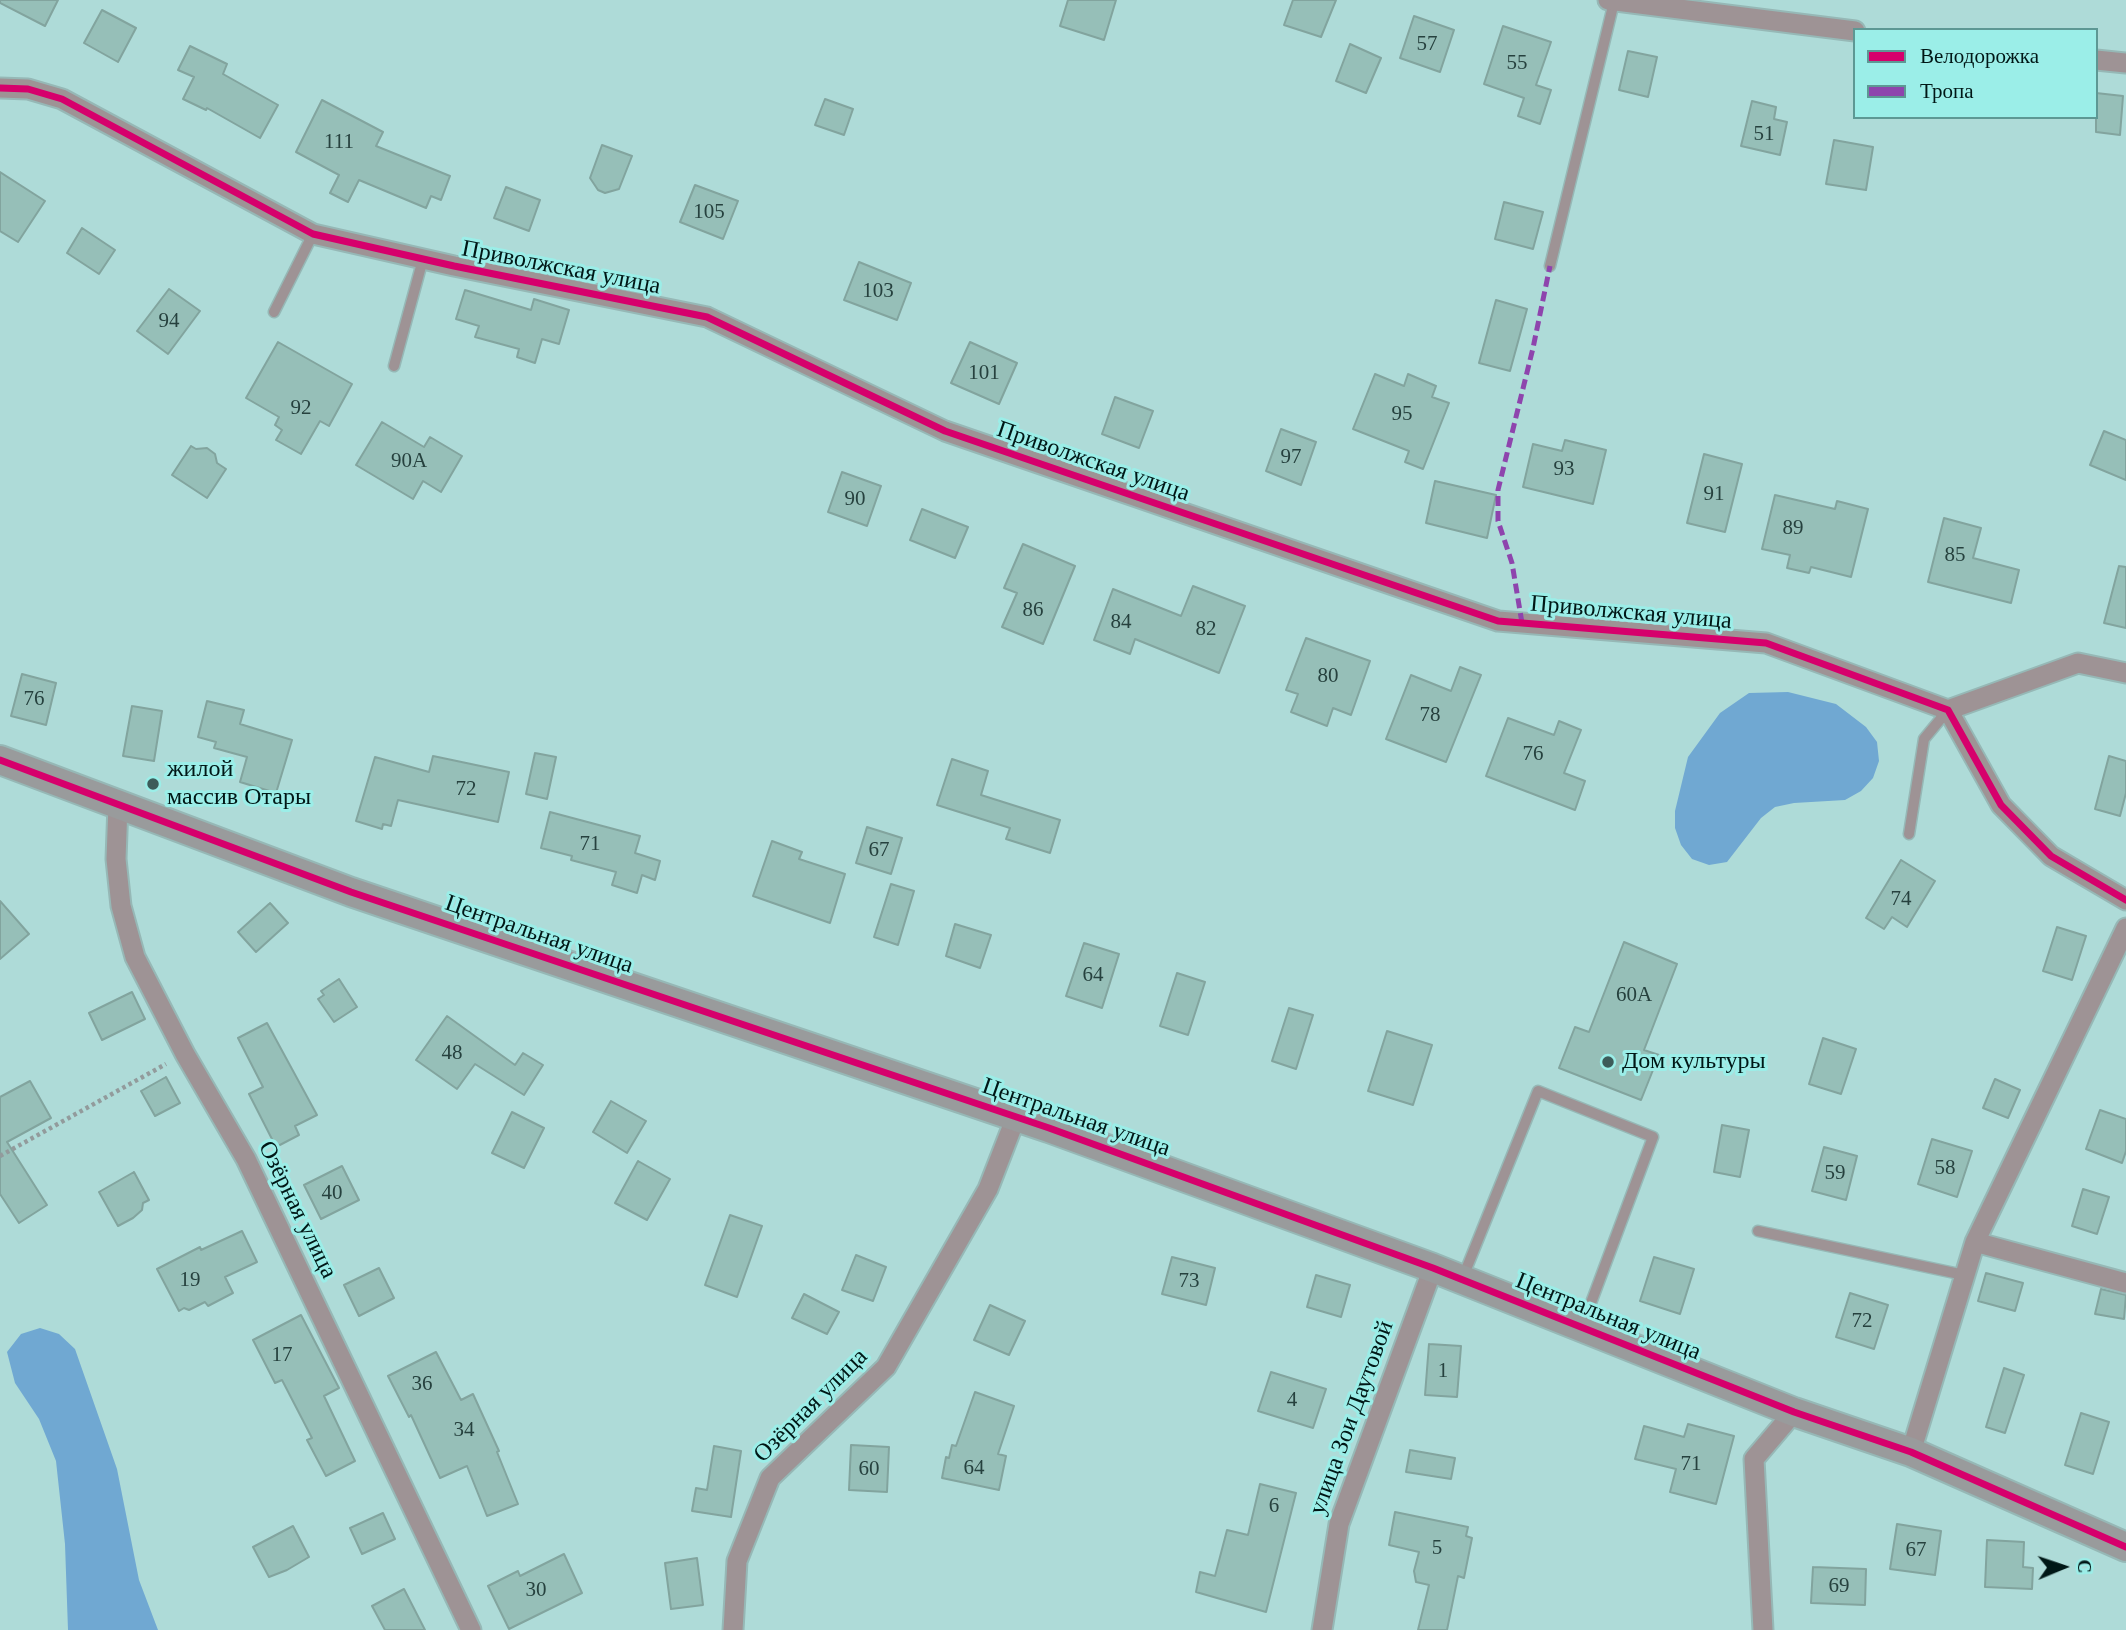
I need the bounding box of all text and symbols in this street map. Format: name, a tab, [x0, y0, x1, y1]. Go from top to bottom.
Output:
legend	[1853, 28, 2098, 119]
house number: 57	[1416, 31, 1438, 57]
text: Велодорожка	[1920, 44, 2039, 68]
house number: 55	[1506, 50, 1528, 76]
text: Тропа	[1920, 79, 1974, 103]
house number: 51	[1754, 121, 1774, 147]
house number: 111	[324, 129, 354, 155]
house number: 105	[693, 199, 725, 225]
street label: Приволжская улица	[459, 235, 663, 301]
house number: 103	[862, 278, 894, 304]
house number: 94	[158, 308, 180, 334]
house number: 101	[968, 360, 1000, 386]
house number: 92	[290, 395, 312, 421]
house number: 95	[1392, 401, 1412, 427]
street label: Приволжская улица	[993, 415, 1193, 509]
house number: 97	[1280, 444, 1302, 470]
house number: 90А	[391, 448, 427, 474]
house number: 93	[1554, 456, 1574, 482]
house number: 91	[1704, 481, 1724, 507]
house number: 90	[844, 486, 866, 512]
house number: 89	[1783, 515, 1804, 541]
house number: 85	[1944, 542, 1966, 568]
street label: Приволжская улица	[1529, 590, 1733, 636]
house number: 86	[1023, 597, 1044, 623]
house number: 84	[1110, 609, 1132, 635]
house number: 82	[1196, 616, 1216, 642]
house number: 80	[1318, 663, 1338, 689]
house number: 76	[23, 686, 44, 712]
house number: 78	[1420, 702, 1440, 728]
house number: 76	[1522, 741, 1544, 767]
place label: жилой массив Отары	[167, 756, 311, 812]
marker: жилой массив Отары	[145, 776, 161, 792]
house number: 72	[456, 776, 476, 802]
house number: 71	[580, 831, 600, 857]
house number: 67	[868, 837, 890, 863]
house number: 74	[1890, 886, 1912, 912]
street label: Центральная улица	[441, 889, 637, 981]
house number: 64	[1082, 962, 1104, 988]
house number: 60А	[1616, 982, 1652, 1008]
house number: 48	[442, 1040, 462, 1066]
place label: Дом культуры	[1622, 1048, 1766, 1076]
marker: Дом культуры	[1600, 1054, 1616, 1070]
street label: Центральная улица	[978, 1072, 1174, 1164]
street label: Озёрная улица	[251, 1137, 343, 1283]
house number: 58	[1934, 1155, 1955, 1181]
house number: 59	[1825, 1160, 1846, 1186]
house number: 40	[322, 1180, 342, 1206]
house number: 19	[180, 1267, 200, 1293]
street label: Центральная улица	[1511, 1267, 1705, 1367]
house number: 73	[1178, 1268, 1200, 1294]
house number: 72	[1852, 1308, 1872, 1334]
street label: улица Зои Даутовой	[1304, 1317, 1400, 1519]
house number: 17	[272, 1342, 292, 1368]
street label: Озёрная улица	[748, 1343, 874, 1469]
house number: 1	[1438, 1358, 1448, 1384]
house number: 36	[412, 1371, 432, 1397]
house number: 4	[1287, 1387, 1297, 1413]
house number: 34	[454, 1417, 475, 1443]
house number: 71	[1680, 1451, 1702, 1477]
house number: 64	[964, 1455, 984, 1481]
house number: 60	[858, 1456, 880, 1482]
house number: 6	[1269, 1493, 1279, 1519]
north arrow	[2028, 1532, 2098, 1602]
house number: 5	[1432, 1535, 1442, 1561]
house number: 67	[1906, 1537, 1926, 1563]
text: С	[2074, 1559, 2095, 1573]
house number: 69	[1828, 1573, 1850, 1599]
house number: 30	[526, 1577, 546, 1603]

